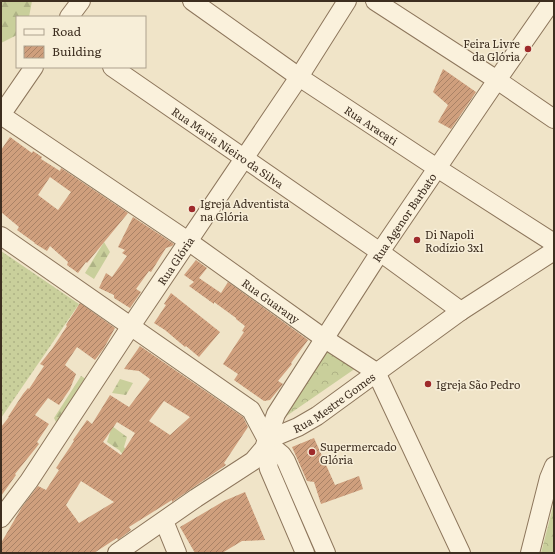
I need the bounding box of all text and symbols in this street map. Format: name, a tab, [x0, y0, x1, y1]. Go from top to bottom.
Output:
legend	[16, 16, 146, 68]
text: Road	[52, 22, 82, 40]
place label: Feira Livre da Glória	[463, 35, 520, 64]
text: Building	[52, 42, 102, 60]
marker: Feira Livre da Glória	[523, 44, 533, 54]
street label: Rua Aracati	[342, 101, 401, 148]
street label: Rua Maria Nieiro da Silva	[169, 103, 287, 191]
street label: Rua Agenor Barbato	[368, 169, 440, 265]
place label: Igreja Adventista na Glória	[200, 195, 289, 224]
marker: Igreja Adventista na Glória	[187, 204, 197, 214]
place label: Di Napoli Rodízio 3x1	[425, 226, 484, 255]
street label: Rua Glória	[153, 233, 197, 288]
marker: Di Napoli Rodízio 3x1	[412, 235, 422, 245]
street label: Rua Guarany	[239, 274, 304, 327]
street label: Rua Mestre Gomes	[290, 368, 378, 436]
place label: Igreja São Pedro	[436, 376, 520, 392]
marker: Igreja São Pedro	[423, 379, 433, 389]
place label: Supermercado Glória	[320, 438, 397, 467]
marker: Supermercado Glória	[307, 447, 317, 457]

